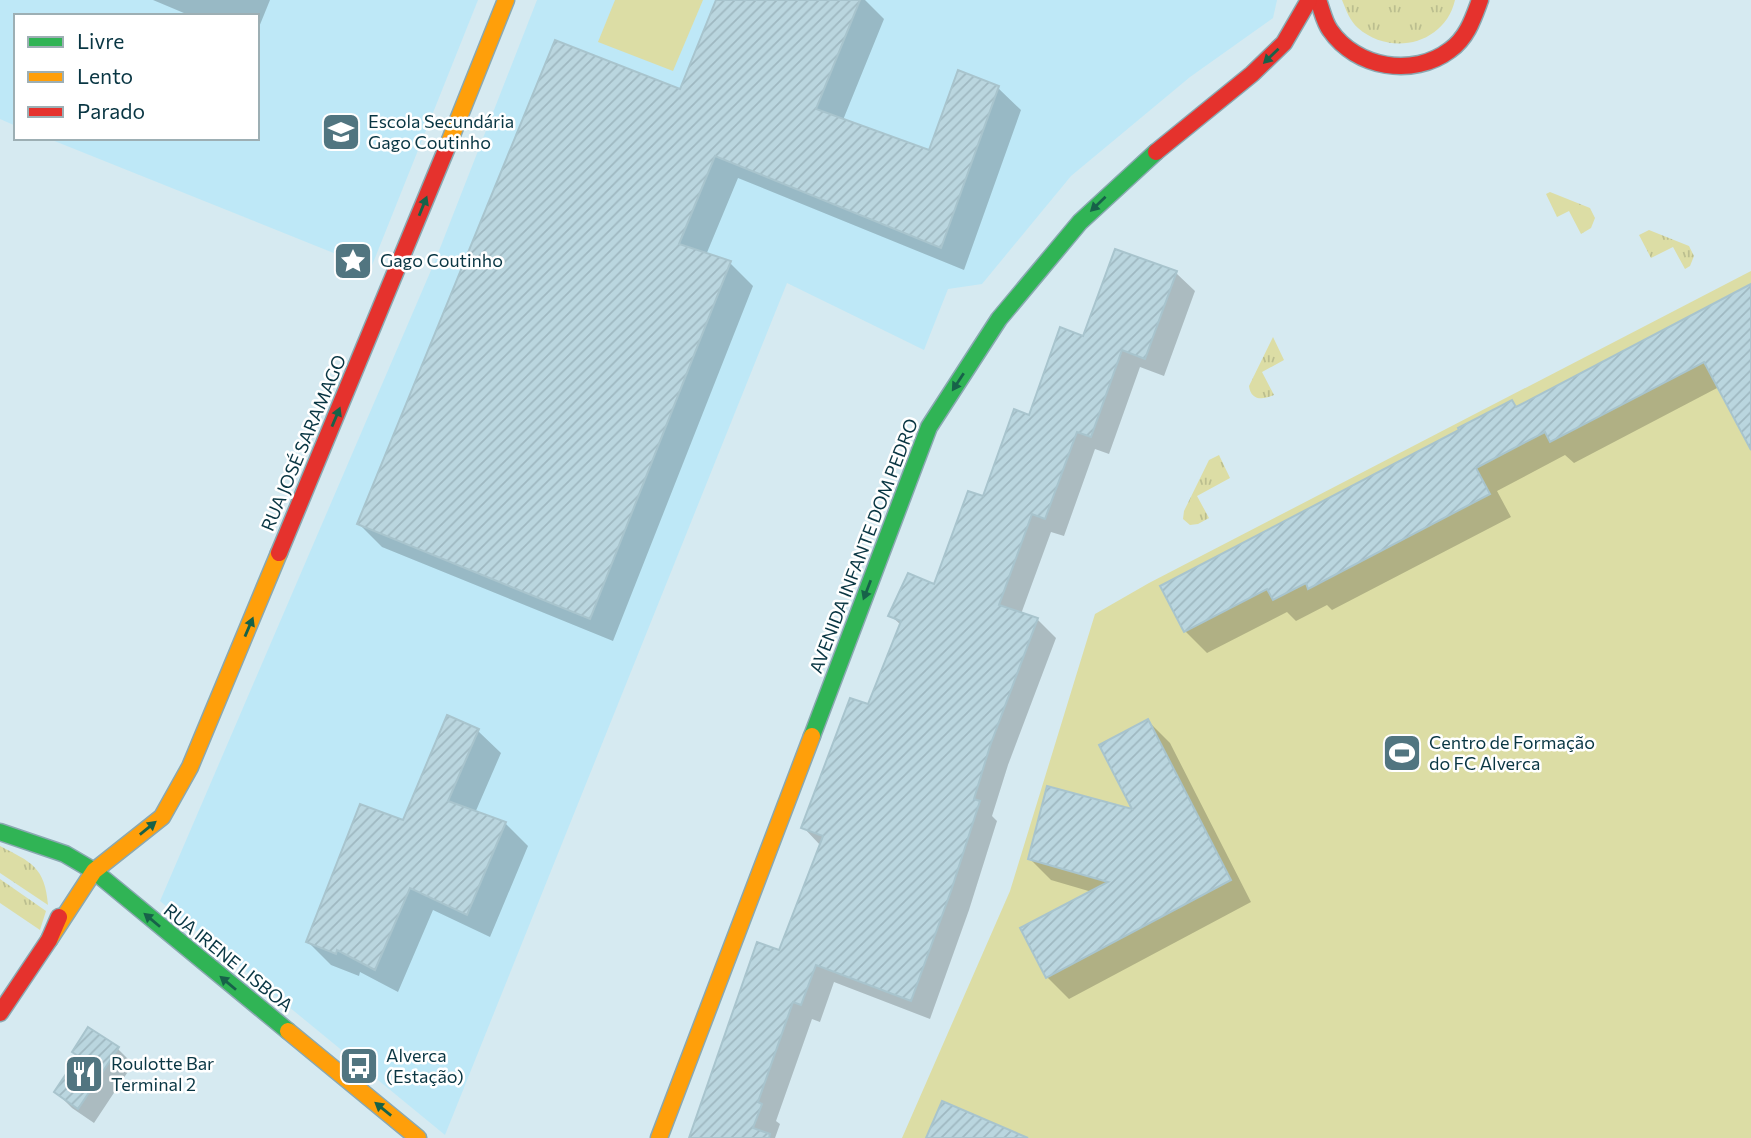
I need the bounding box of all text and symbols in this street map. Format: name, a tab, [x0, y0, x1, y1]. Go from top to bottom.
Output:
legend	[14, 14, 259, 140]
text: Livre	[77, 28, 124, 53]
one-way arrow	[1262, 48, 1279, 64]
text: Lento	[77, 63, 133, 88]
text: Parado	[77, 98, 145, 123]
place label: Escola Secundária Gago Coutinho	[368, 110, 514, 153]
school or university icon: Escola Secundária Gago Coutinho	[320, 111, 362, 153]
one-way arrow	[417, 196, 428, 217]
one-way arrow	[1090, 196, 1107, 213]
place icon: Gago Coutinho	[332, 240, 374, 282]
place label: Gago Coutinho	[380, 249, 503, 271]
street label: RUA JOSÉ SARAMAGO	[256, 351, 350, 534]
one-way arrow	[951, 373, 964, 392]
one-way arrow	[330, 407, 342, 427]
street label: AVENIDA INFANTE DOM PEDRO	[804, 415, 922, 676]
one-way arrow	[861, 580, 872, 601]
one-way arrow	[243, 616, 254, 637]
place label: Centro de Formação do FC Alverca	[1429, 731, 1595, 774]
sports icon: Centro de Formação do FC Alverca	[1381, 732, 1423, 774]
one-way arrow	[138, 821, 156, 836]
street label: RUA IRENE LISBOA	[160, 898, 298, 1016]
one-way arrow	[143, 913, 160, 928]
one-way arrow	[219, 975, 237, 990]
place label: Alverca (Estação)	[386, 1044, 464, 1087]
bus stop icon: Alverca (Estação)	[338, 1045, 380, 1087]
place label: Roulotte Bar Terminal 2	[111, 1052, 214, 1095]
restaurant icon: Roulotte Bar Terminal 2	[63, 1053, 105, 1095]
one-way arrow	[375, 1102, 393, 1117]

